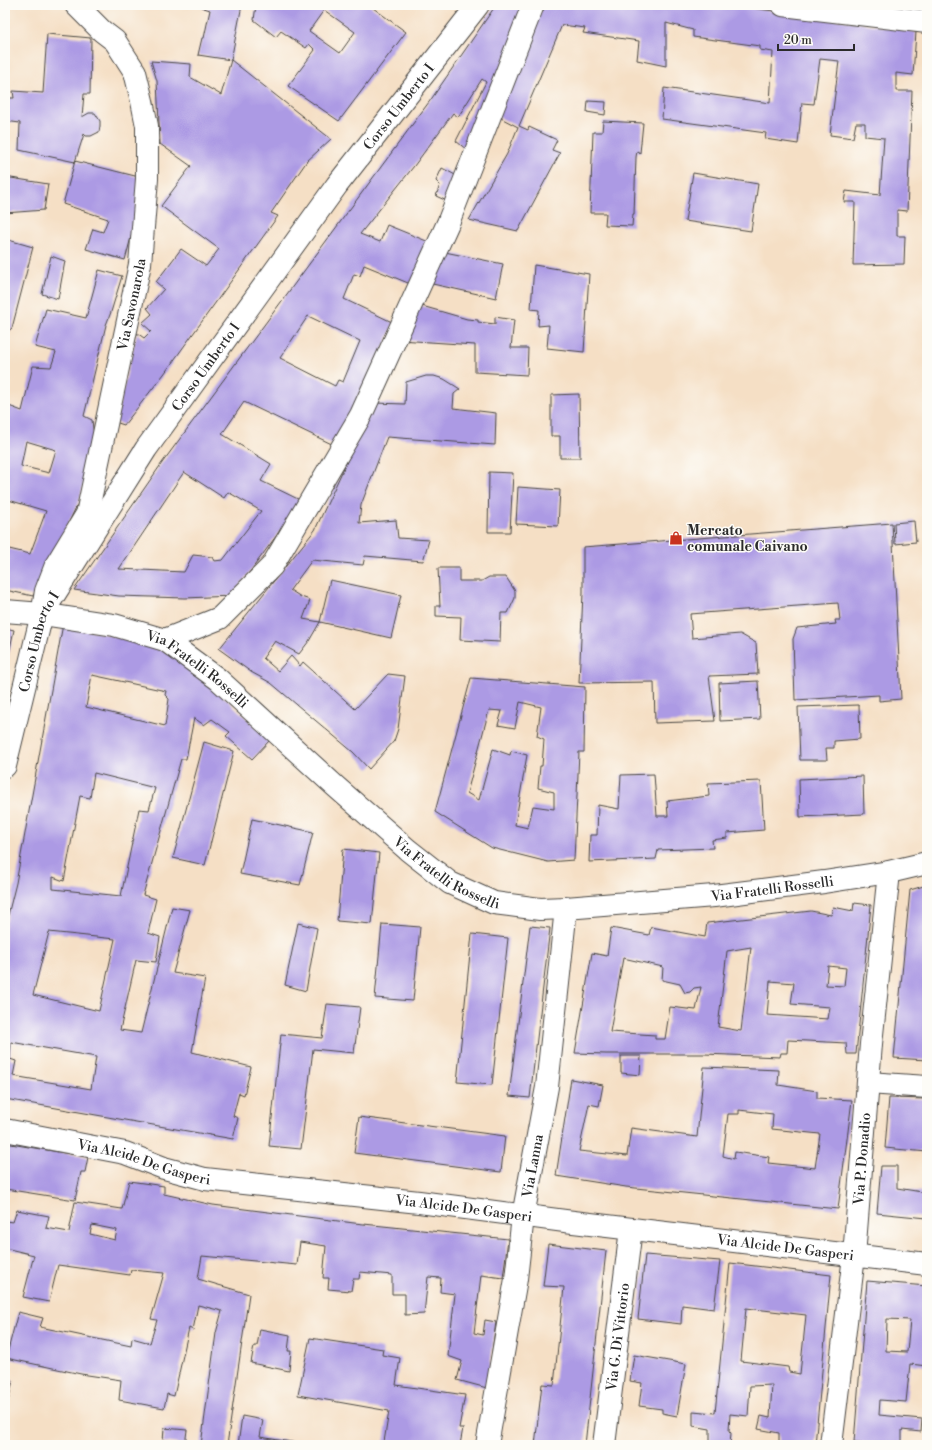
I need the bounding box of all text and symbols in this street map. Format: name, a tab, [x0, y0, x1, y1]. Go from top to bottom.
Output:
scale bar	[778, 26, 854, 52]
text: 20 m	[784, 33, 812, 48]
street label: Corso Umberto I	[360, 60, 439, 154]
street label: Via Savonarola	[114, 257, 150, 353]
street label: Corso Umberto I	[168, 319, 245, 415]
place label: Mercato comunale Caivano	[687, 522, 808, 556]
shop icon: Mercato comunale Caivano	[668, 530, 684, 546]
street label: Corso Umberto I	[15, 588, 64, 694]
street label: Via Fratelli Rosselli	[143, 627, 252, 713]
street label: Via Fratelli Rosselli	[388, 833, 501, 914]
street label: Via Fratelli Rosselli	[709, 873, 835, 906]
street label: Via P. Donadio	[850, 1112, 875, 1207]
street label: Via Lanna	[518, 1132, 548, 1200]
street label: Via Alcide De Gasperi	[75, 1136, 212, 1190]
street label: Via Alcide De Gasperi	[394, 1191, 534, 1227]
street label: Via Alcide De Gasperi	[715, 1231, 855, 1265]
street label: Via G. Di Vittorio	[603, 1282, 634, 1393]

